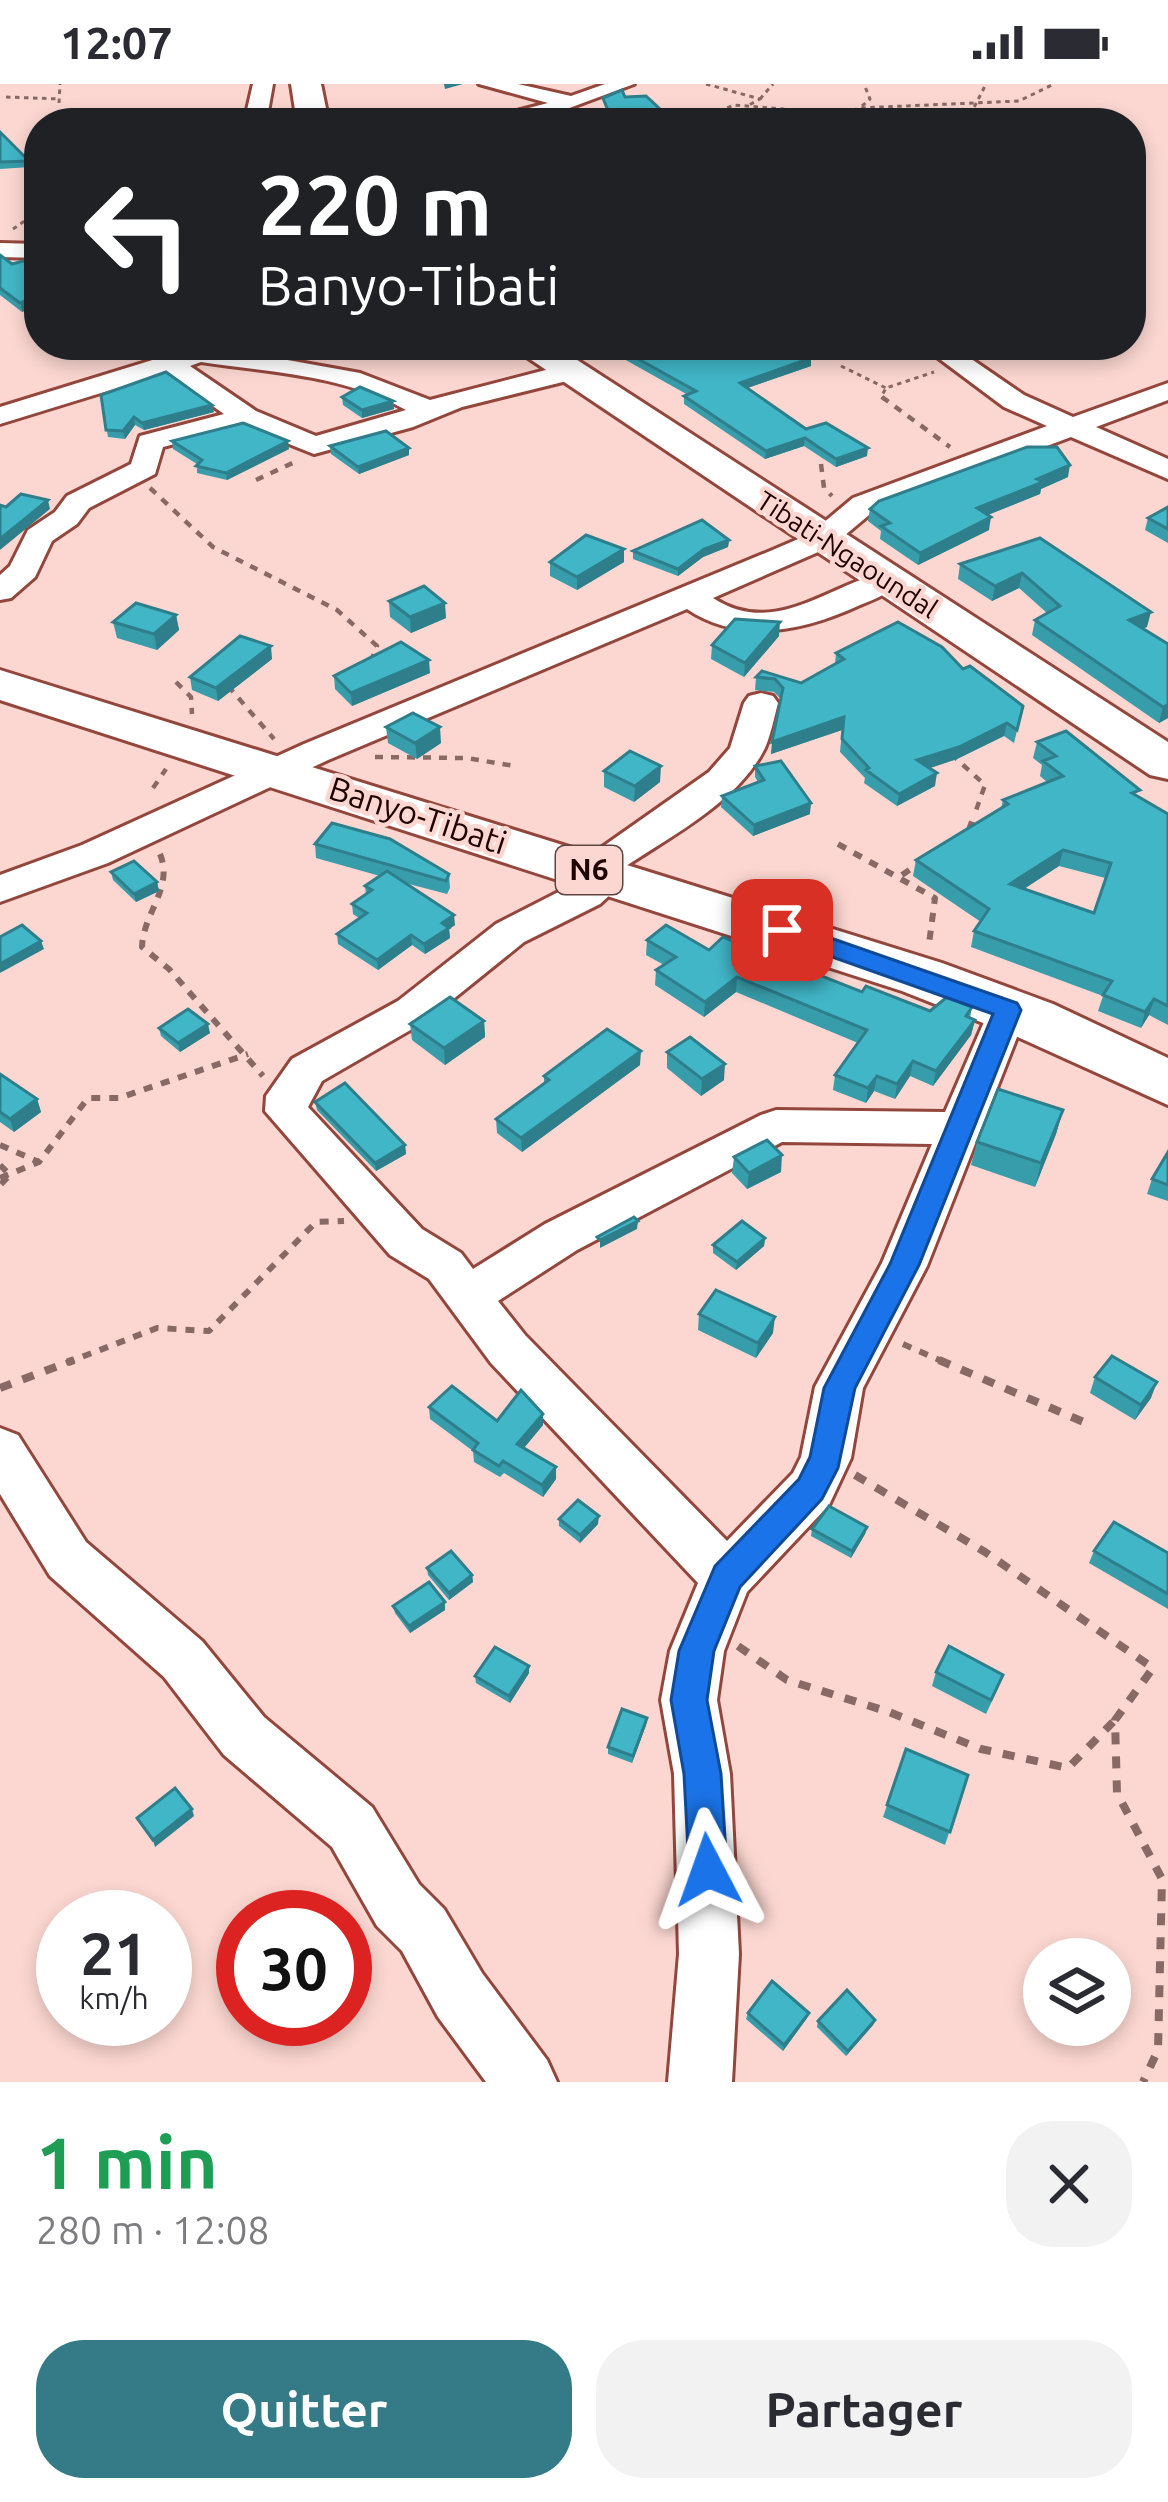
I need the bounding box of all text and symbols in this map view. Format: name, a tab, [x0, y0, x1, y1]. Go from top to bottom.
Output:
text: 12:07	[60, 17, 173, 68]
icon: left	[60, 156, 216, 312]
text: 220 m	[258, 157, 492, 251]
text: Banyo-Tibati	[258, 255, 559, 315]
street label: Tibati-Ngaoundal	[752, 485, 943, 624]
street label: Banyo-Tibati	[325, 768, 511, 861]
road number: N6	[556, 846, 622, 894]
pin	[731, 879, 833, 981]
icon: arrive	[749, 897, 815, 963]
position arrow	[645, 1807, 771, 1933]
speed limit sign: 30	[216, 1890, 372, 2046]
text: 21	[80, 1919, 148, 1986]
map controls	[1023, 1938, 1131, 2046]
button: layers	[1023, 1938, 1131, 2046]
text: km/h	[79, 1981, 149, 2015]
button: close	[1006, 2121, 1132, 2247]
text: 1 min	[36, 2122, 218, 2203]
text: 280 m · 12:08	[36, 2208, 270, 2251]
button: Quitter	[36, 2340, 572, 2478]
button: Partager	[596, 2340, 1132, 2478]

